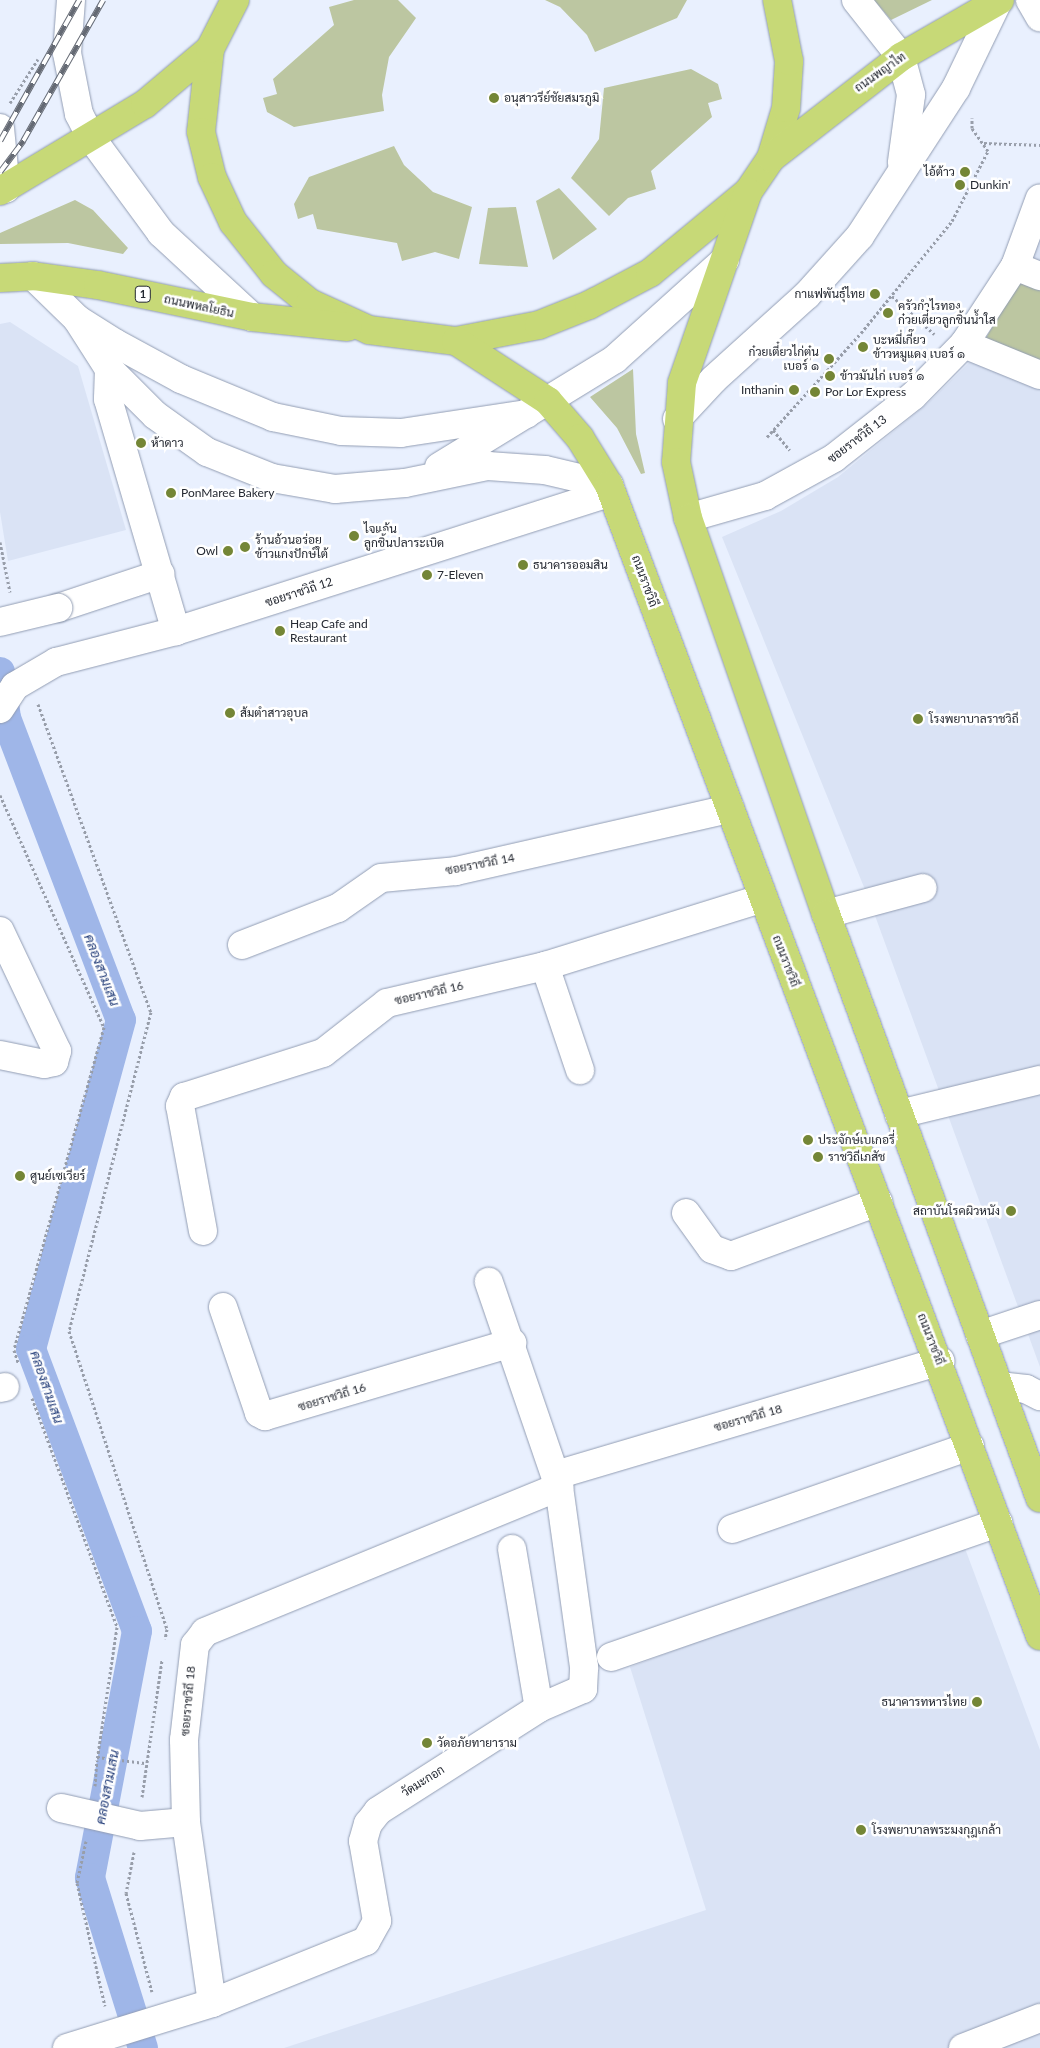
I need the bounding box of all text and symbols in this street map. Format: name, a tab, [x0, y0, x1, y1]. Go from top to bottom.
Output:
street label: ถนนพญาไท	[852, 49, 908, 95]
place label: อนุสาวรีย์ชัยสมรภูมิ	[504, 91, 599, 105]
marker: อนุสาวรีย์ชัยสมรภูมิ	[488, 92, 500, 104]
place label: ไอ้ต้าว	[924, 165, 955, 179]
marker: ไอ้ต้าว	[959, 166, 971, 178]
place label: Dunkin'	[970, 178, 1010, 192]
marker: Dunkin'	[954, 179, 966, 191]
road number: 1	[134, 286, 152, 302]
place label: กาแฟพันธุ์ไทย	[794, 287, 865, 301]
marker: กาแฟพันธุ์ไทย	[869, 288, 881, 300]
street label: ถนนพหลโยธิน	[163, 292, 235, 320]
place label: ครัวกำไรทอง ก๋วยเตี๋ยวลูกชิ้นน้ำใส	[898, 299, 996, 327]
marker: ครัวกำไรทอง ก๋วยเตี๋ยวลูกชิ้นน้ำใส	[882, 307, 894, 319]
place label: บะหมี่เกี๊ยว ข้าวหมูแดง เบอร์ ๑	[873, 333, 965, 361]
marker: บะหมี่เกี๊ยว ข้าวหมูแดง เบอร์ ๑	[857, 341, 869, 353]
place label: ก๋วยเตี๋ยวไก่ตุ๋น เบอร์ ๑	[749, 345, 819, 373]
marker: ก๋วยเตี๋ยวไก่ตุ๋น เบอร์ ๑	[823, 353, 835, 365]
place label: ข้าวมันไก่ เบอร์ ๑	[840, 369, 924, 383]
marker: ข้าวมันไก่ เบอร์ ๑	[824, 370, 836, 382]
place label: Inthanin	[741, 383, 784, 397]
marker: Inthanin	[788, 384, 800, 396]
place label: Por Lor Express	[825, 385, 907, 399]
marker: Por Lor Express	[809, 386, 821, 398]
street label: ซอยราชวิถี 13	[825, 412, 889, 466]
place label: ห้าดาว	[151, 436, 184, 450]
marker: ห้าดาว	[135, 437, 147, 449]
place label: PonMaree Bakery	[181, 486, 274, 500]
marker: PonMaree Bakery	[165, 487, 177, 499]
place label: ไจแอ้น ลูกชิ้นปลาระเบิด	[364, 522, 444, 550]
marker: ไจแอ้น ลูกชิ้นปลาระเบิด	[348, 530, 360, 542]
place label: ร้านอ้วนอร่อย ข้าวแกงปักษ์ใต้	[255, 533, 328, 561]
marker: ร้านอ้วนอร่อย ข้าวแกงปักษ์ใต้	[239, 541, 251, 553]
place label: Owl	[196, 544, 218, 558]
marker: Owl	[222, 545, 234, 557]
street label: ถนนราชวิถี	[629, 553, 661, 609]
place label: ธนาคารออมสิน	[533, 558, 608, 572]
marker: ธนาคารออมสิน	[517, 559, 529, 571]
place label: 7-Eleven	[437, 568, 483, 582]
marker: 7-Eleven	[421, 569, 433, 581]
street label: ซอยราชวิถี 12	[263, 574, 335, 610]
place label: Heap Cafe and Restaurant	[290, 617, 368, 645]
marker: Heap Cafe and Restaurant	[274, 625, 286, 637]
place label: ส้มตำสาวอุบล	[240, 706, 308, 720]
marker: ส้มตำสาวอุบล	[224, 707, 236, 719]
marker: โรงพยาบาลราชวิถี	[911, 712, 925, 726]
place label: โรงพยาบาลราชวิถี	[929, 712, 1019, 726]
street label: ซอยราชวิถี 14	[444, 850, 516, 878]
water label: คลองสามเสน	[81, 932, 123, 1008]
street label: ถนนราชวิถี	[770, 933, 802, 989]
street label: ซอยราชวิถี 16	[393, 978, 465, 1008]
place label: ประจักษ์เบเกอรี่	[818, 1133, 895, 1147]
marker: ประจักษ์เบเกอรี่	[802, 1134, 814, 1146]
place label: ราชวิถีเภสัช	[828, 1150, 885, 1164]
marker: ราชวิถีเภสัช	[812, 1151, 824, 1163]
place label: ศูนย์เซเวียร์	[30, 1169, 85, 1183]
marker: ศูนย์เซเวียร์	[14, 1170, 26, 1182]
place label: สถาบันโรคผิวหนัง	[913, 1204, 1000, 1218]
marker: สถาบันโรคผิวหนัง	[1004, 1204, 1018, 1218]
street label: ถนนราชวิถี	[915, 1311, 947, 1367]
water label: คลองสามเสน	[27, 1348, 67, 1426]
street label: ซอยราชวิถี 16	[296, 1380, 368, 1414]
street label: ซอยราชวิถี 18	[712, 1401, 784, 1435]
street label: ซอยราชวิถี 18	[178, 1665, 198, 1737]
place label: ธนาคารทหารไทย	[882, 1695, 967, 1709]
marker: ธนาคารทหารไทย	[971, 1696, 983, 1708]
place label: วัดอภัยทายาราม	[437, 1736, 517, 1750]
marker: วัดอภัยทายาราม	[421, 1737, 433, 1749]
water label: คลองสามเสน	[92, 1748, 122, 1826]
street label: วัดมะกอก	[399, 1762, 447, 1800]
marker: โรงพยาบาลพระมงกุฎเกล้า	[854, 1823, 868, 1837]
place label: โรงพยาบาลพระมงกุฎเกล้า	[872, 1823, 1001, 1837]

